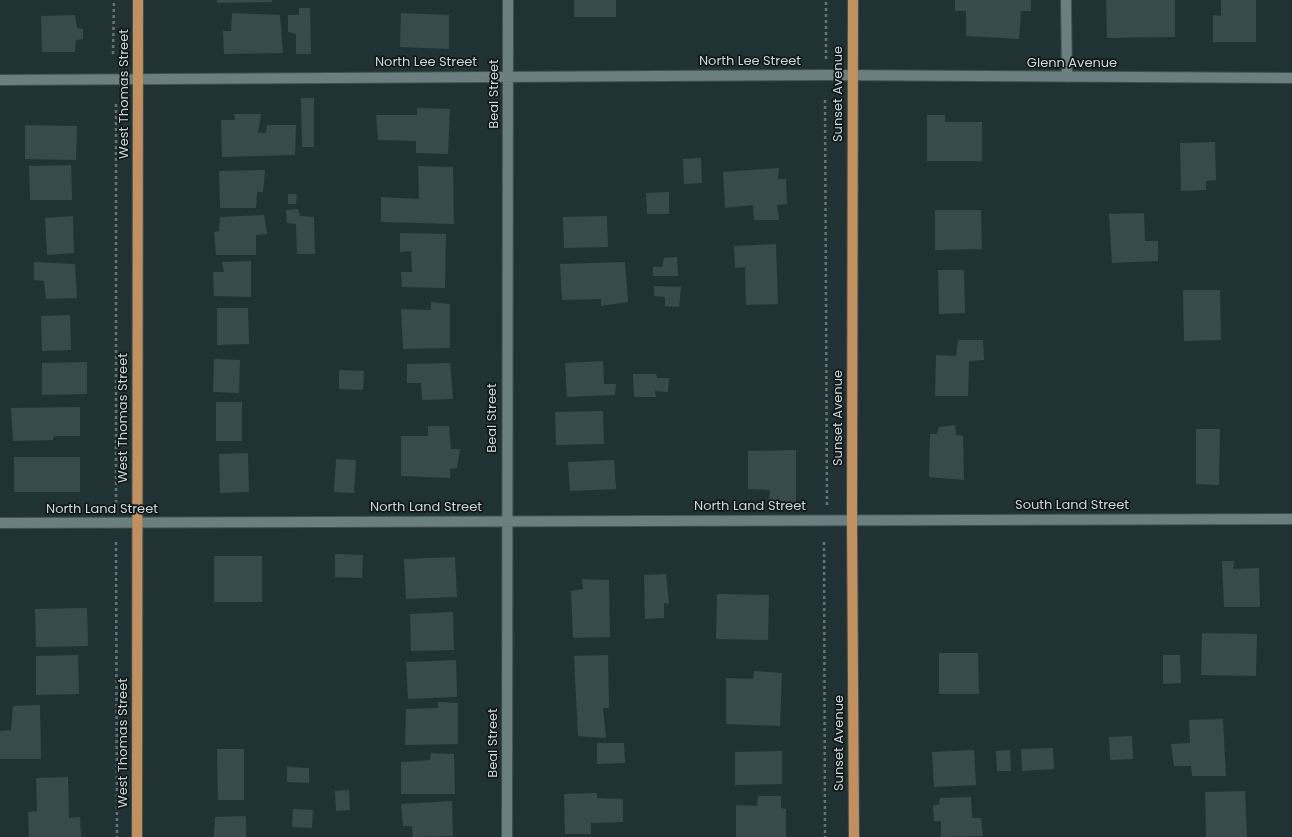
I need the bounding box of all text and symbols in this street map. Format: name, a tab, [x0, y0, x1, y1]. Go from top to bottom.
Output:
street label: West Thomas Street	[117, 29, 133, 159]
street label: Sunset Avenue	[831, 46, 847, 142]
street label: North Lee Street	[699, 54, 801, 70]
street label: North Lee Street	[375, 55, 477, 71]
street label: Glenn Avenue	[1027, 56, 1117, 72]
street label: Beal Street	[487, 59, 503, 129]
street label: West Thomas Street	[116, 353, 132, 483]
street label: Sunset Avenue	[831, 370, 847, 466]
street label: Beal Street	[485, 383, 501, 453]
street label: South Land Street	[1015, 498, 1129, 514]
street label: North Land Street	[694, 499, 806, 515]
street label: North Land Street	[370, 500, 482, 516]
street label: North Land Street	[46, 502, 158, 518]
street label: West Thomas Street	[116, 678, 132, 808]
street label: Sunset Avenue	[832, 695, 848, 791]
street label: Beal Street	[486, 708, 502, 778]

